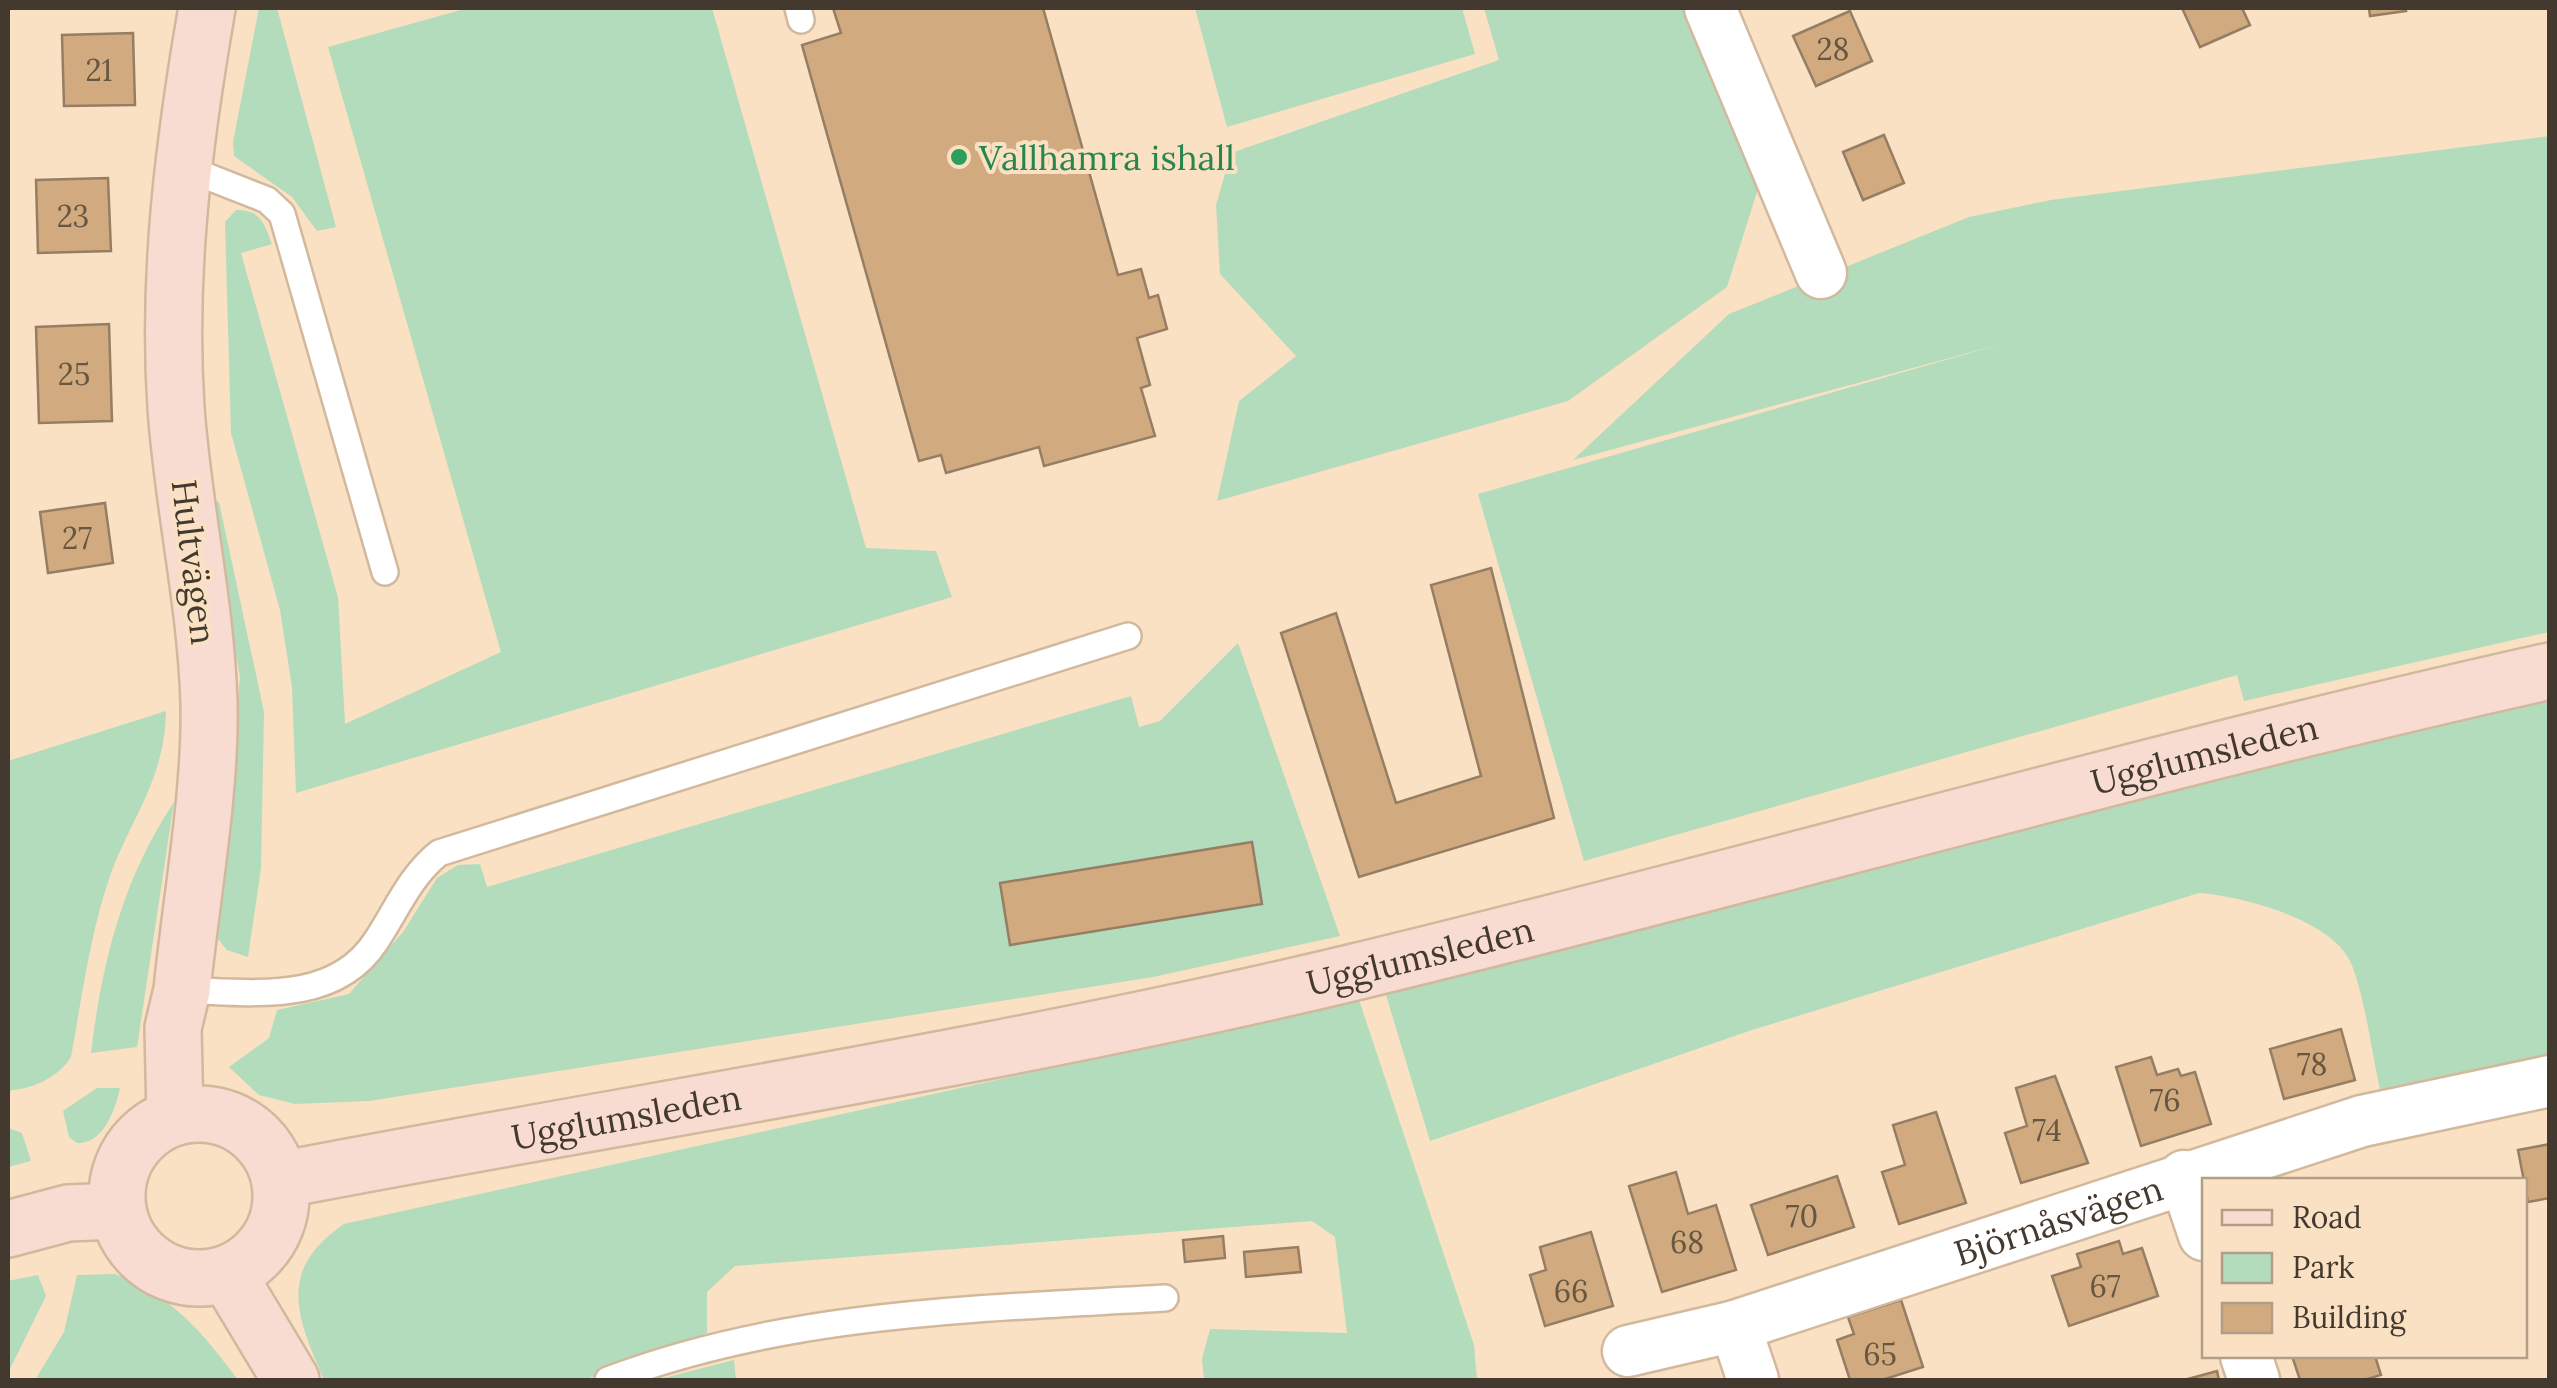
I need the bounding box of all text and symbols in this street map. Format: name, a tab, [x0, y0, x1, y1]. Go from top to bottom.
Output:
house number: 28	[1817, 30, 1849, 68]
house number: 21	[85, 51, 113, 89]
place label: Vallhamra ishall	[978, 135, 1235, 180]
marker: Vallhamra ishall	[948, 146, 970, 168]
house number: 23	[57, 197, 89, 235]
house number: 25	[58, 355, 90, 393]
street label: Hultvägen	[162, 477, 226, 647]
house number: 27	[62, 519, 92, 557]
street label: Ugglumsleden	[2086, 704, 2322, 804]
street label: Ugglumsleden	[1302, 906, 1538, 1005]
house number: 78	[2297, 1045, 2327, 1083]
street label: Ugglumsleden	[508, 1074, 745, 1159]
house number: 76	[2149, 1081, 2181, 1119]
house number: 74	[2032, 1111, 2062, 1149]
street label: Björnåsvägen	[1948, 1165, 2168, 1275]
legend	[2202, 1178, 2527, 1358]
house number: 70	[1786, 1197, 1818, 1235]
text: Road	[2292, 1198, 2362, 1236]
house number: 68	[1670, 1223, 1704, 1261]
text: Park	[2292, 1248, 2354, 1286]
house number: 67	[2090, 1267, 2121, 1305]
house number: 66	[1554, 1272, 1588, 1310]
text: Building	[2292, 1298, 2408, 1337]
house number: 65	[1863, 1335, 1897, 1373]

